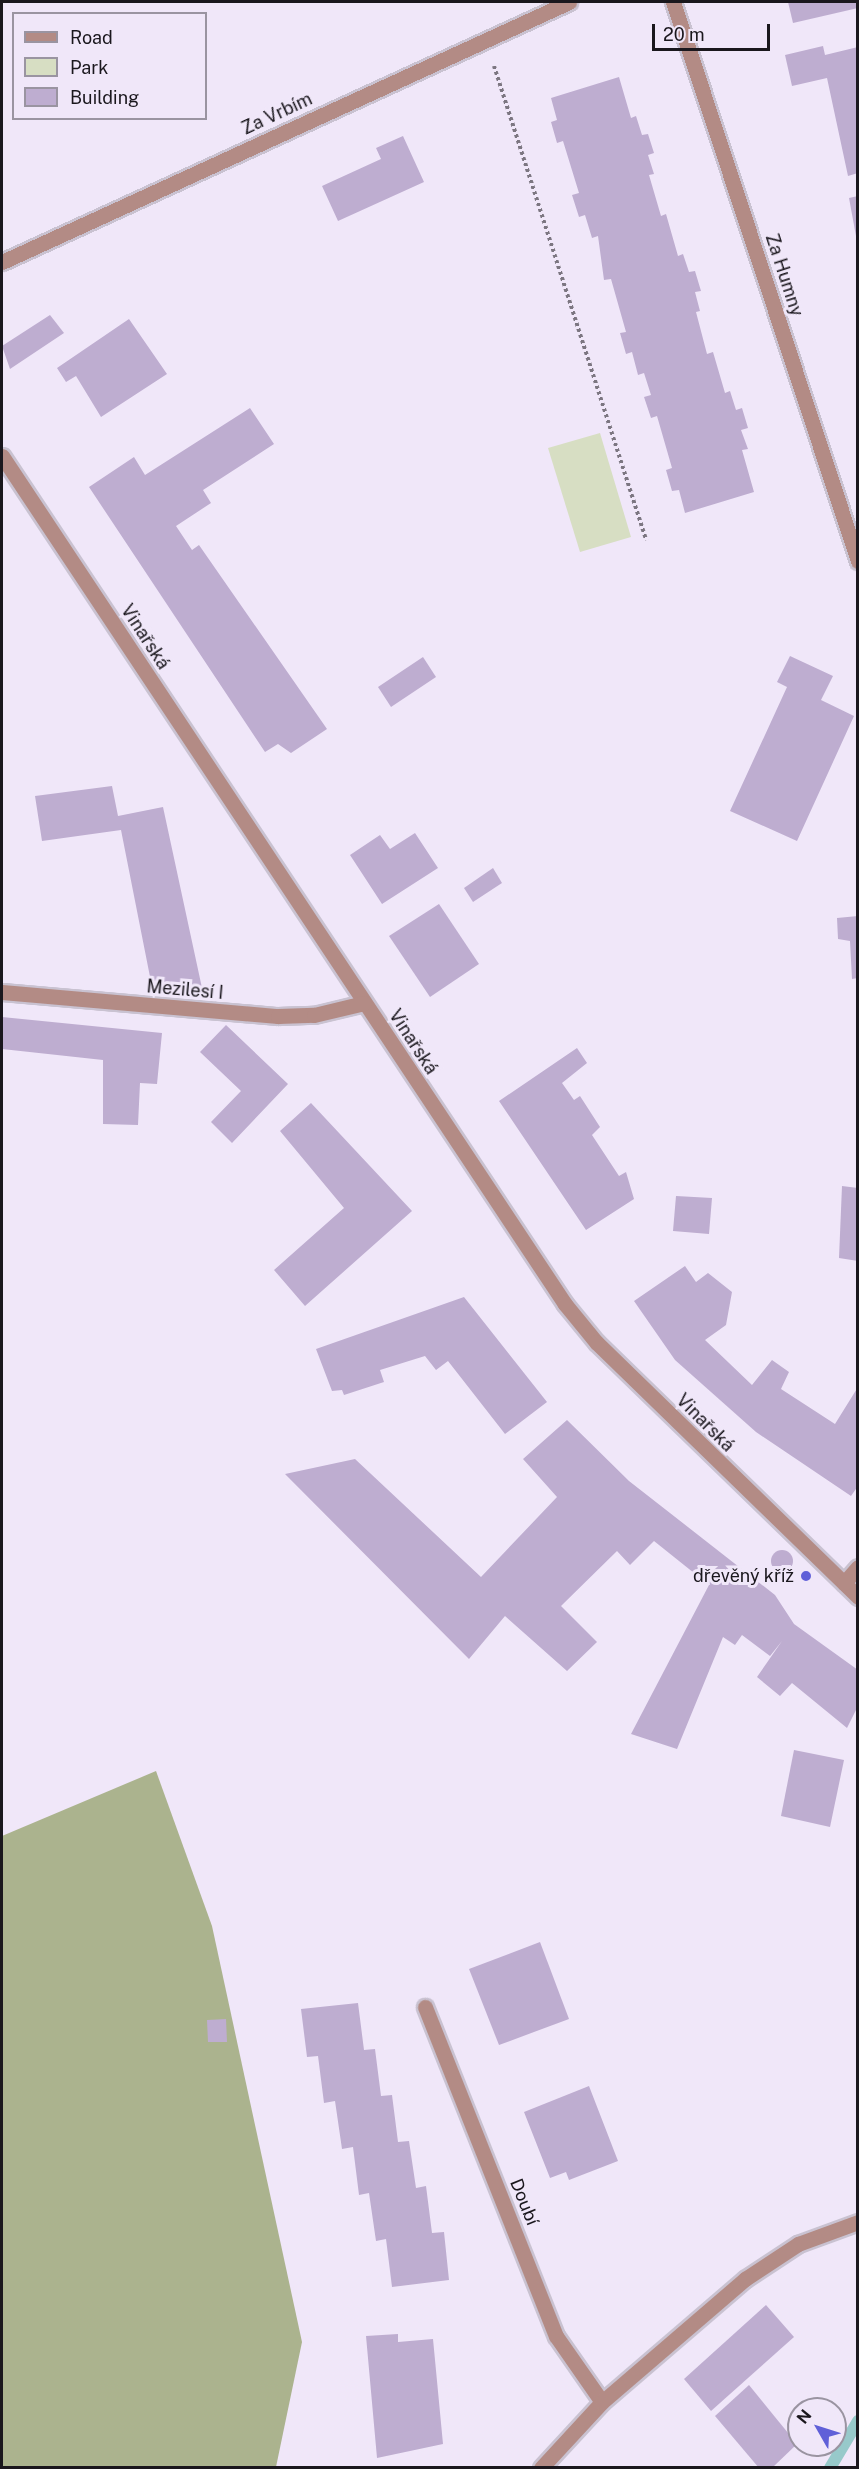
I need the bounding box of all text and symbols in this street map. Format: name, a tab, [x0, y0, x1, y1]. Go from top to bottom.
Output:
legend	[12, 12, 207, 120]
scale bar	[655, 12, 774, 50]
text: 20 m	[663, 24, 705, 45]
text: Road	[70, 27, 113, 48]
text: Park	[70, 57, 108, 78]
text: Building	[70, 87, 139, 108]
street label: Za Vrbím	[238, 88, 316, 140]
street label: Za Humny	[761, 231, 807, 319]
street label: Vinařská	[116, 601, 174, 673]
street label: Mezilesí I	[146, 976, 224, 1004]
street label: Vinařská	[384, 1006, 442, 1078]
street label: Vinařská	[672, 1390, 738, 1456]
place label: dřevěný kříž	[693, 1565, 794, 1587]
marker: dřevěný kříž	[799, 1569, 813, 1583]
street label: Doubí	[505, 2176, 543, 2228]
north arrow	[787, 2397, 847, 2457]
text: N	[793, 2406, 815, 2427]

